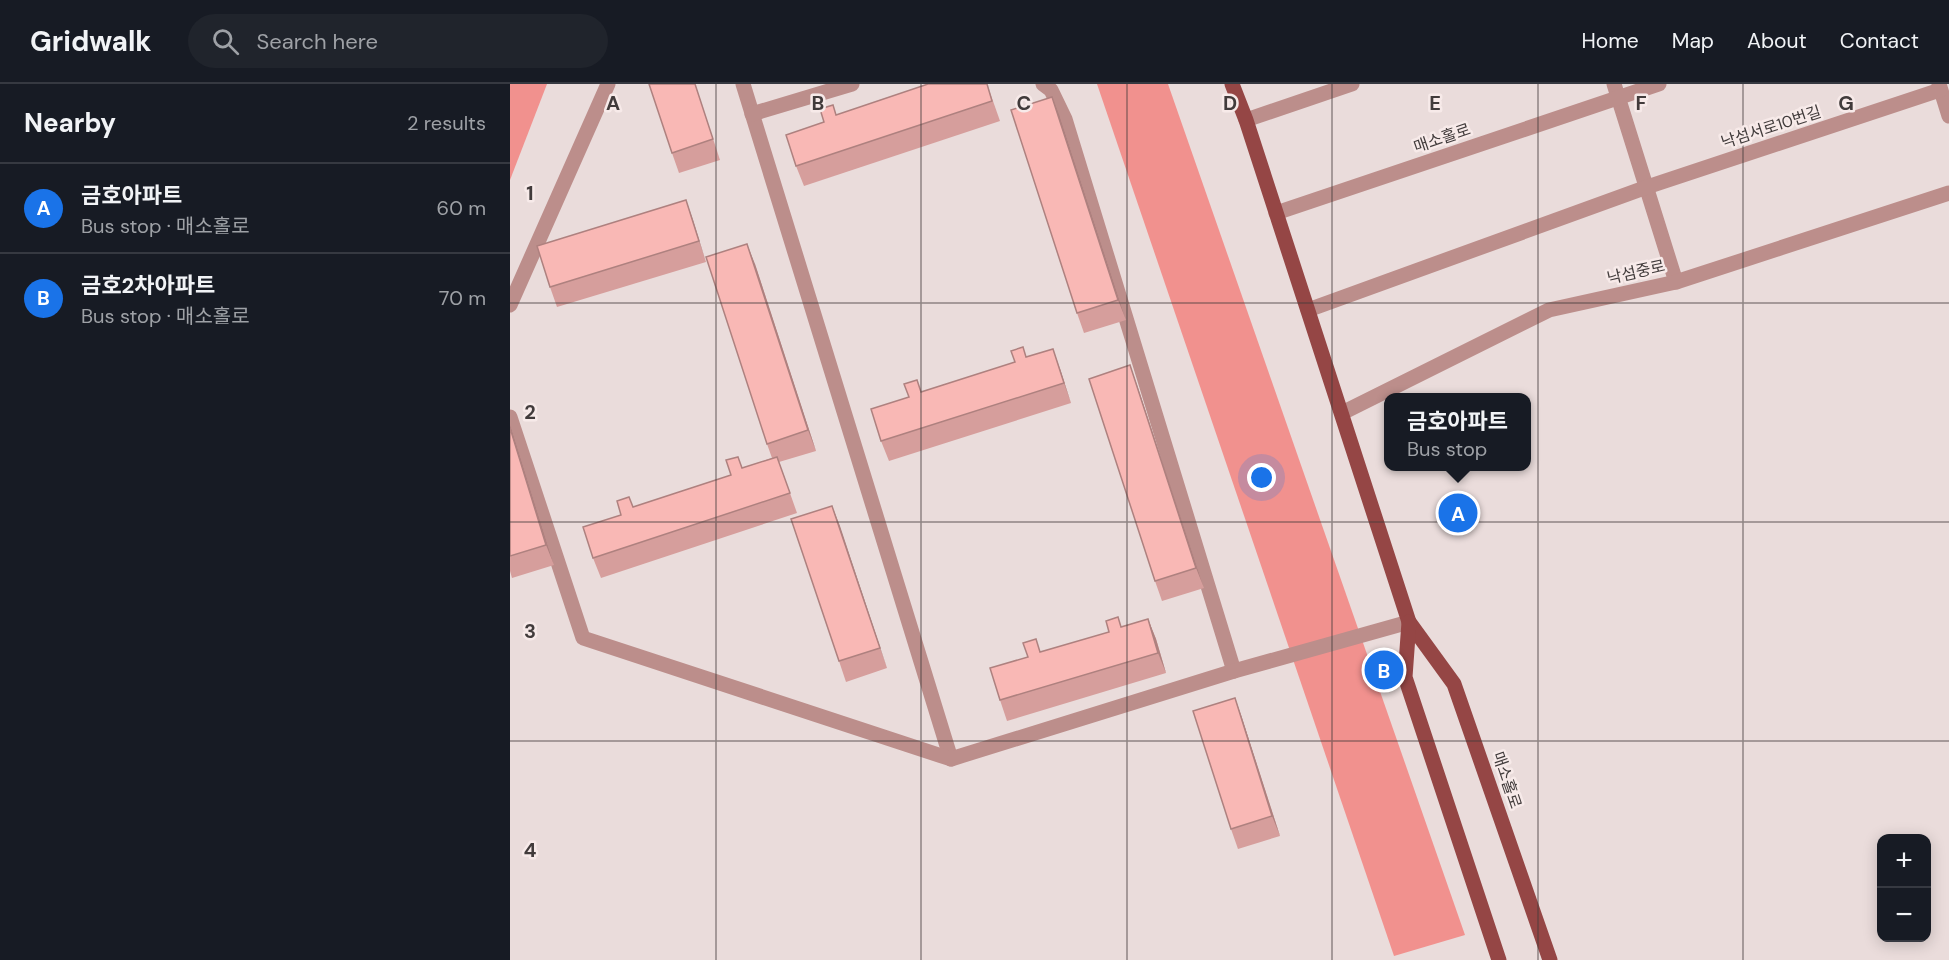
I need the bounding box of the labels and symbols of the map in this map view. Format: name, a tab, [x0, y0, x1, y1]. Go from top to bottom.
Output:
text: A	[606, 90, 620, 116]
text: B	[812, 90, 824, 116]
text: C	[1017, 90, 1031, 116]
text: D	[1223, 90, 1237, 116]
text: E	[1429, 90, 1441, 116]
text: F	[1635, 90, 1647, 116]
text: G	[1838, 90, 1854, 116]
street label: 낙섬서로10번길	[1718, 101, 1824, 153]
street label: 매소홀로	[1411, 118, 1474, 158]
text: 1	[526, 180, 534, 206]
street label: 낙섬중로	[1605, 255, 1667, 289]
text: 2	[524, 399, 536, 425]
your location	[1247, 463, 1276, 492]
pin: A	[1438, 490, 1478, 536]
text: 3	[524, 618, 536, 644]
pin: B	[1364, 648, 1404, 692]
street label: 매소홀로	[1487, 749, 1527, 812]
text: 4	[524, 837, 537, 863]

